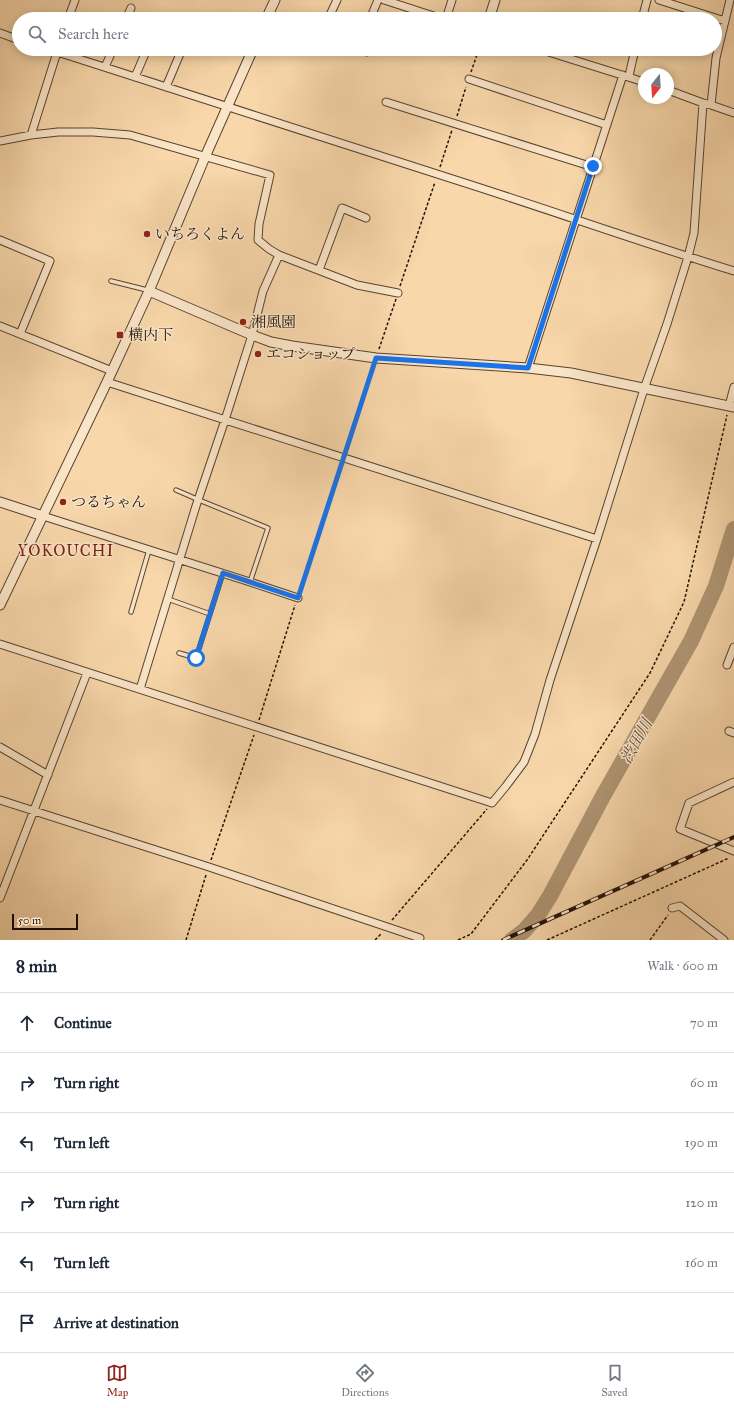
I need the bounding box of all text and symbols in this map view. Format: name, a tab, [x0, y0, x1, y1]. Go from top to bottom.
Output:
search box	[12, 12, 722, 56]
icon: search	[26, 23, 48, 45]
text: Search here	[58, 25, 129, 43]
north arrow	[638, 68, 674, 104]
route end	[584, 157, 602, 175]
place label: いちろくよん	[155, 225, 245, 243]
marker: いちろくよん	[142, 229, 152, 239]
place label: 湘風園	[251, 313, 296, 331]
marker: 湘風園	[238, 317, 248, 327]
place label: 横内下	[128, 326, 173, 344]
marker: 横内下	[115, 330, 125, 340]
place label: エコショップ	[266, 345, 356, 363]
marker: エコショップ	[253, 349, 263, 359]
place label: つるちゃん	[71, 493, 146, 511]
marker: つるちゃん	[58, 497, 68, 507]
district label: YOKOUCHI	[18, 541, 114, 560]
route start	[187, 649, 205, 667]
water label: 渋田川	[616, 714, 657, 767]
scale bar	[12, 912, 78, 931]
text: 50 m	[18, 914, 41, 927]
text: 8 min	[16, 956, 57, 977]
text: Walk · 600 m	[647, 958, 718, 974]
icon: ahead	[16, 1012, 38, 1034]
text: Continue	[54, 1014, 112, 1032]
text: 70 m	[690, 1015, 718, 1031]
icon: right	[16, 1072, 38, 1094]
text: Turn right	[54, 1074, 119, 1092]
text: 60 m	[690, 1075, 718, 1091]
icon: left	[16, 1132, 38, 1154]
text: Turn left	[54, 1134, 110, 1152]
text: 190 m	[685, 1135, 718, 1151]
icon: right	[16, 1192, 38, 1214]
text: Turn right	[54, 1194, 119, 1212]
text: 120 m	[685, 1195, 718, 1211]
icon: left	[16, 1252, 38, 1274]
text: Turn left	[54, 1254, 110, 1272]
text: 160 m	[685, 1255, 718, 1271]
icon: arrive	[16, 1312, 38, 1334]
text: Arrive at destination	[54, 1314, 179, 1332]
tab: Map	[106, 1362, 128, 1399]
tab: Directions	[341, 1362, 389, 1399]
tab: Saved	[601, 1362, 628, 1399]

